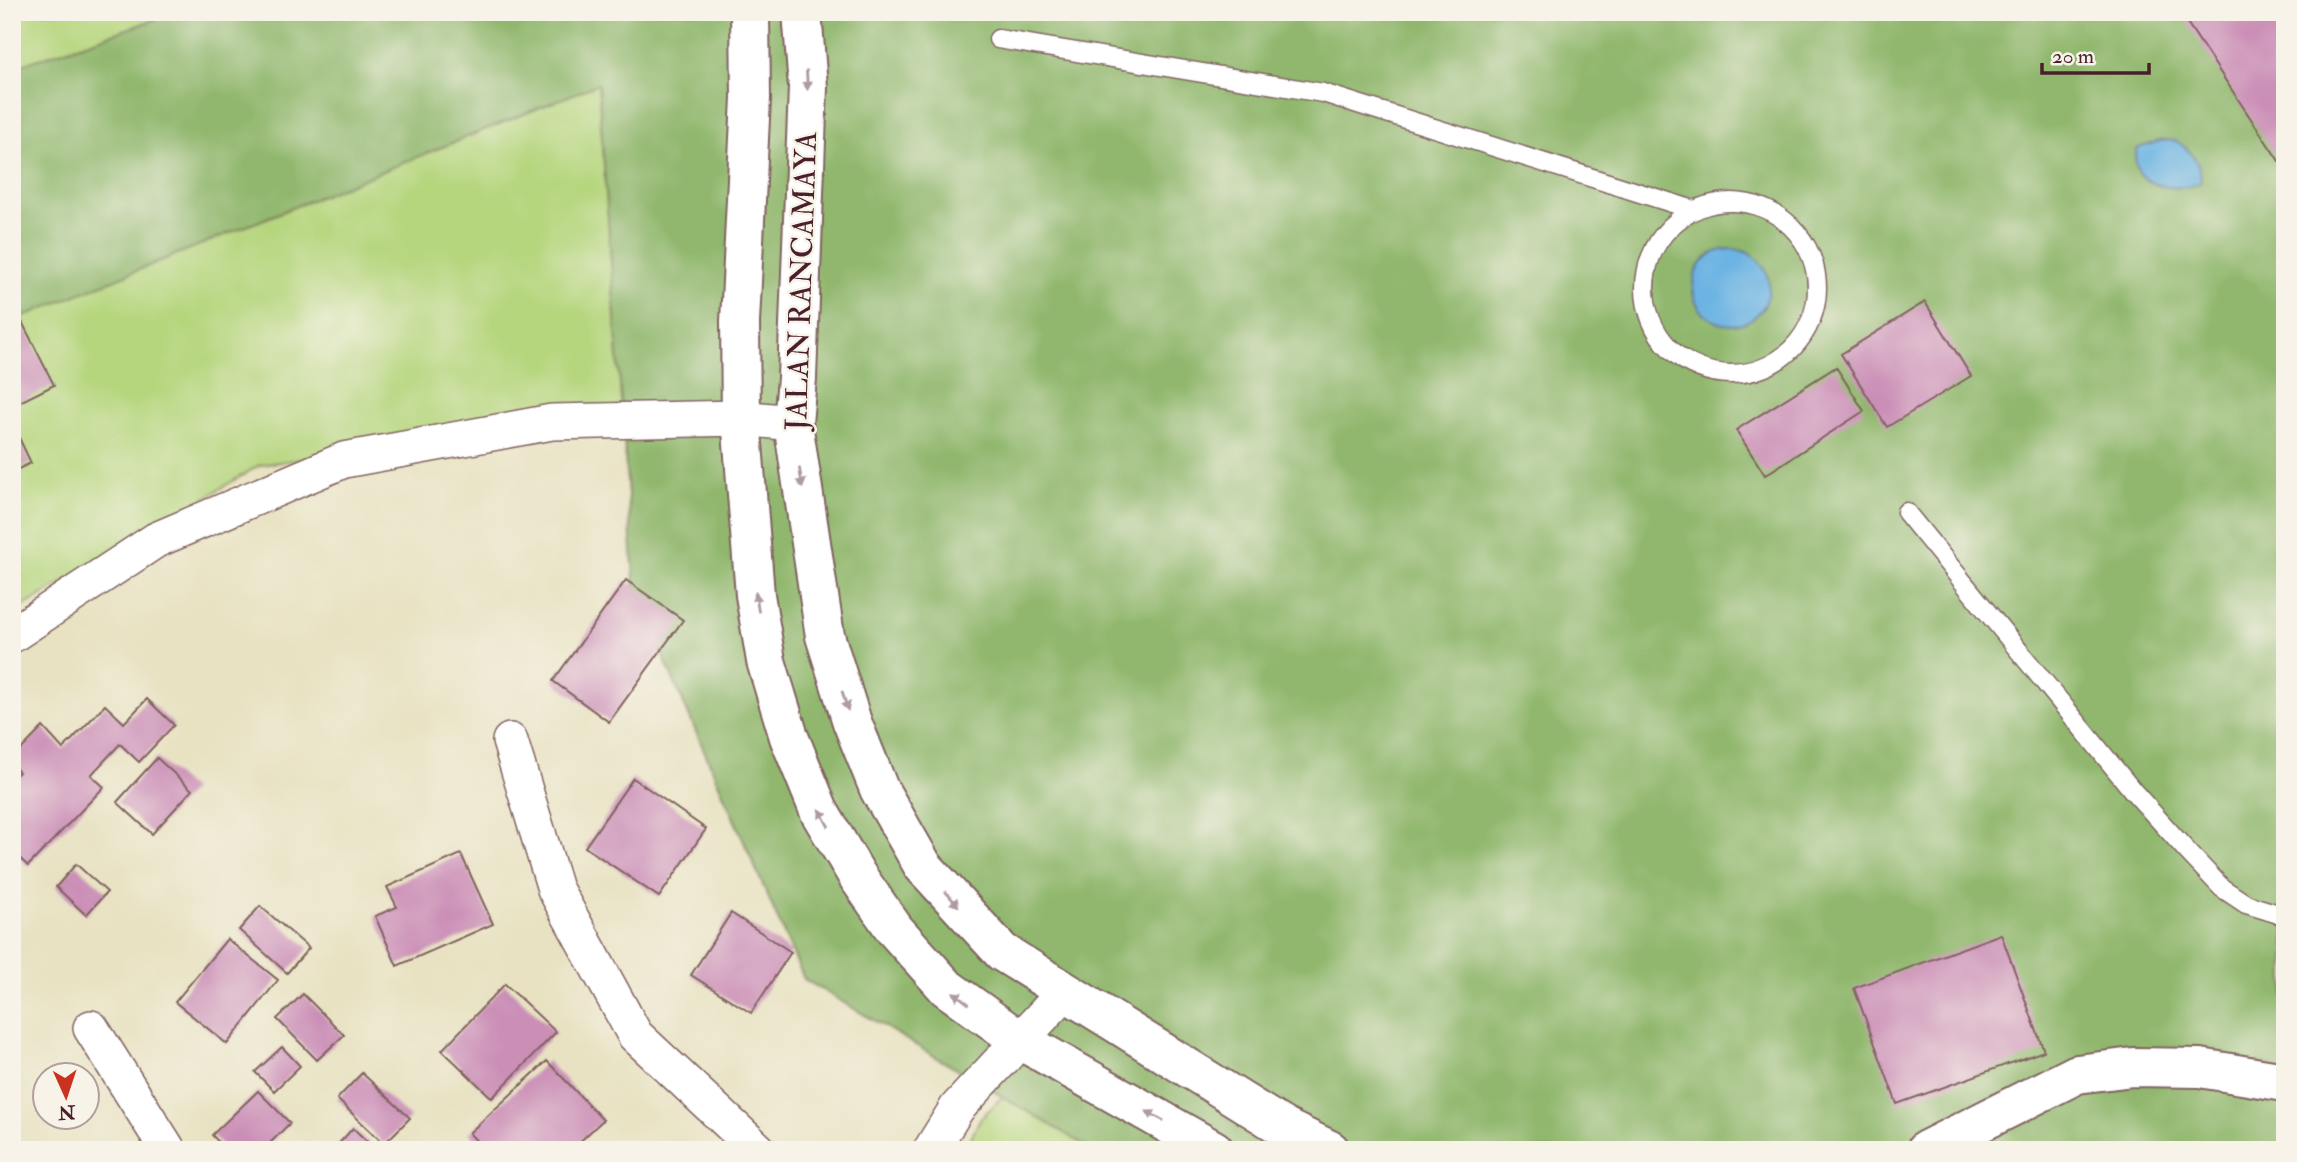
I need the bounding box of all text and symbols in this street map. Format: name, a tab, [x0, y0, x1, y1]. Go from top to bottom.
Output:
scale bar	[2042, 32, 2148, 76]
text: 20 m	[2052, 43, 2094, 70]
one-way arrow	[802, 69, 813, 91]
street label: JALAN RANCAMAYA	[778, 131, 825, 432]
one-way arrow	[796, 467, 807, 489]
one-way arrow	[751, 591, 762, 613]
one-way arrow	[840, 691, 851, 712]
one-way arrow	[818, 808, 830, 828]
one-way arrow	[944, 891, 959, 908]
one-way arrow	[951, 991, 970, 1005]
north arrow	[32, 1060, 102, 1130]
text: N	[57, 1099, 77, 1124]
one-way arrow	[1145, 1110, 1164, 1122]

